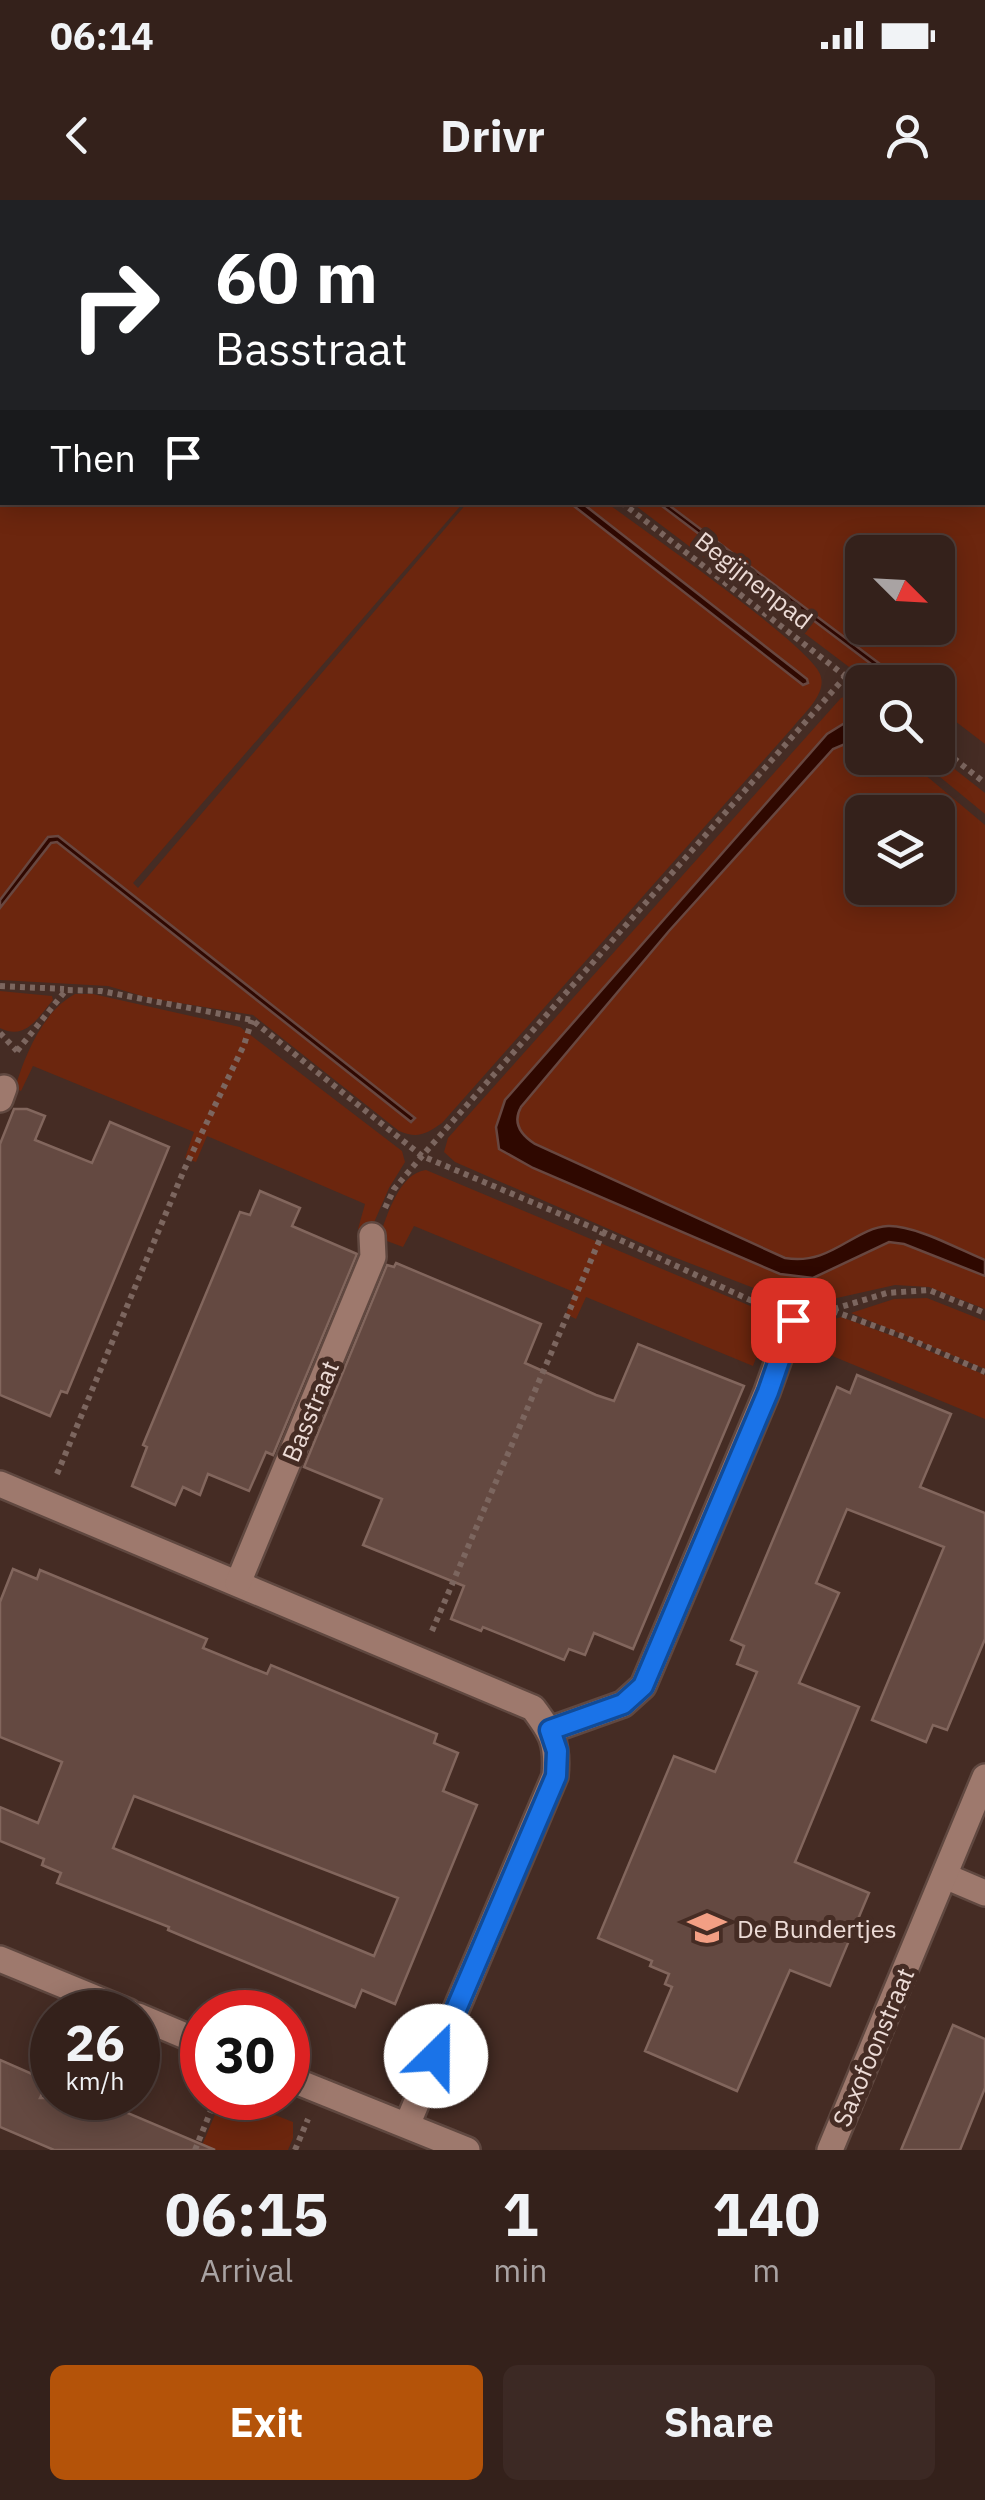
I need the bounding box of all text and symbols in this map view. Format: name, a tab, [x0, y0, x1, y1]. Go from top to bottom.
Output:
text: 06:14	[50, 11, 154, 60]
text: Drivr	[440, 106, 545, 164]
icon: back	[50, 108, 105, 163]
icon: person	[880, 108, 935, 163]
text: 60 m	[215, 231, 378, 322]
icon: right	[50, 240, 180, 370]
text: Basstraat	[215, 319, 408, 377]
icon: arrive	[156, 430, 211, 485]
text: Then	[50, 433, 136, 482]
street label: Begijnenpad	[689, 524, 819, 636]
north arrow	[845, 535, 955, 645]
map controls	[845, 535, 955, 905]
button: search	[845, 665, 955, 775]
button: layers	[845, 795, 955, 905]
pin	[751, 1278, 836, 1363]
icon: arrive	[766, 1293, 821, 1348]
street label: Basstraat	[274, 1355, 346, 1467]
school or university icon: De Bundertjes	[686, 1907, 728, 1949]
place label: De Bundertjes	[737, 1912, 897, 1945]
street label: Saxofoonstraat	[825, 1962, 921, 2132]
speed limit sign: 30	[180, 1990, 310, 2120]
position arrow	[384, 2004, 488, 2108]
text: 26	[65, 2010, 125, 2075]
text: km/h	[66, 2064, 124, 2097]
text: 06:15	[165, 2174, 329, 2253]
text: 1	[502, 2174, 538, 2253]
text: 140	[712, 2174, 820, 2253]
text: Arrival	[200, 2249, 293, 2291]
text: min	[493, 2249, 547, 2291]
text: m	[752, 2249, 780, 2291]
button: Exit	[50, 2365, 483, 2480]
button: Share	[503, 2365, 935, 2480]

